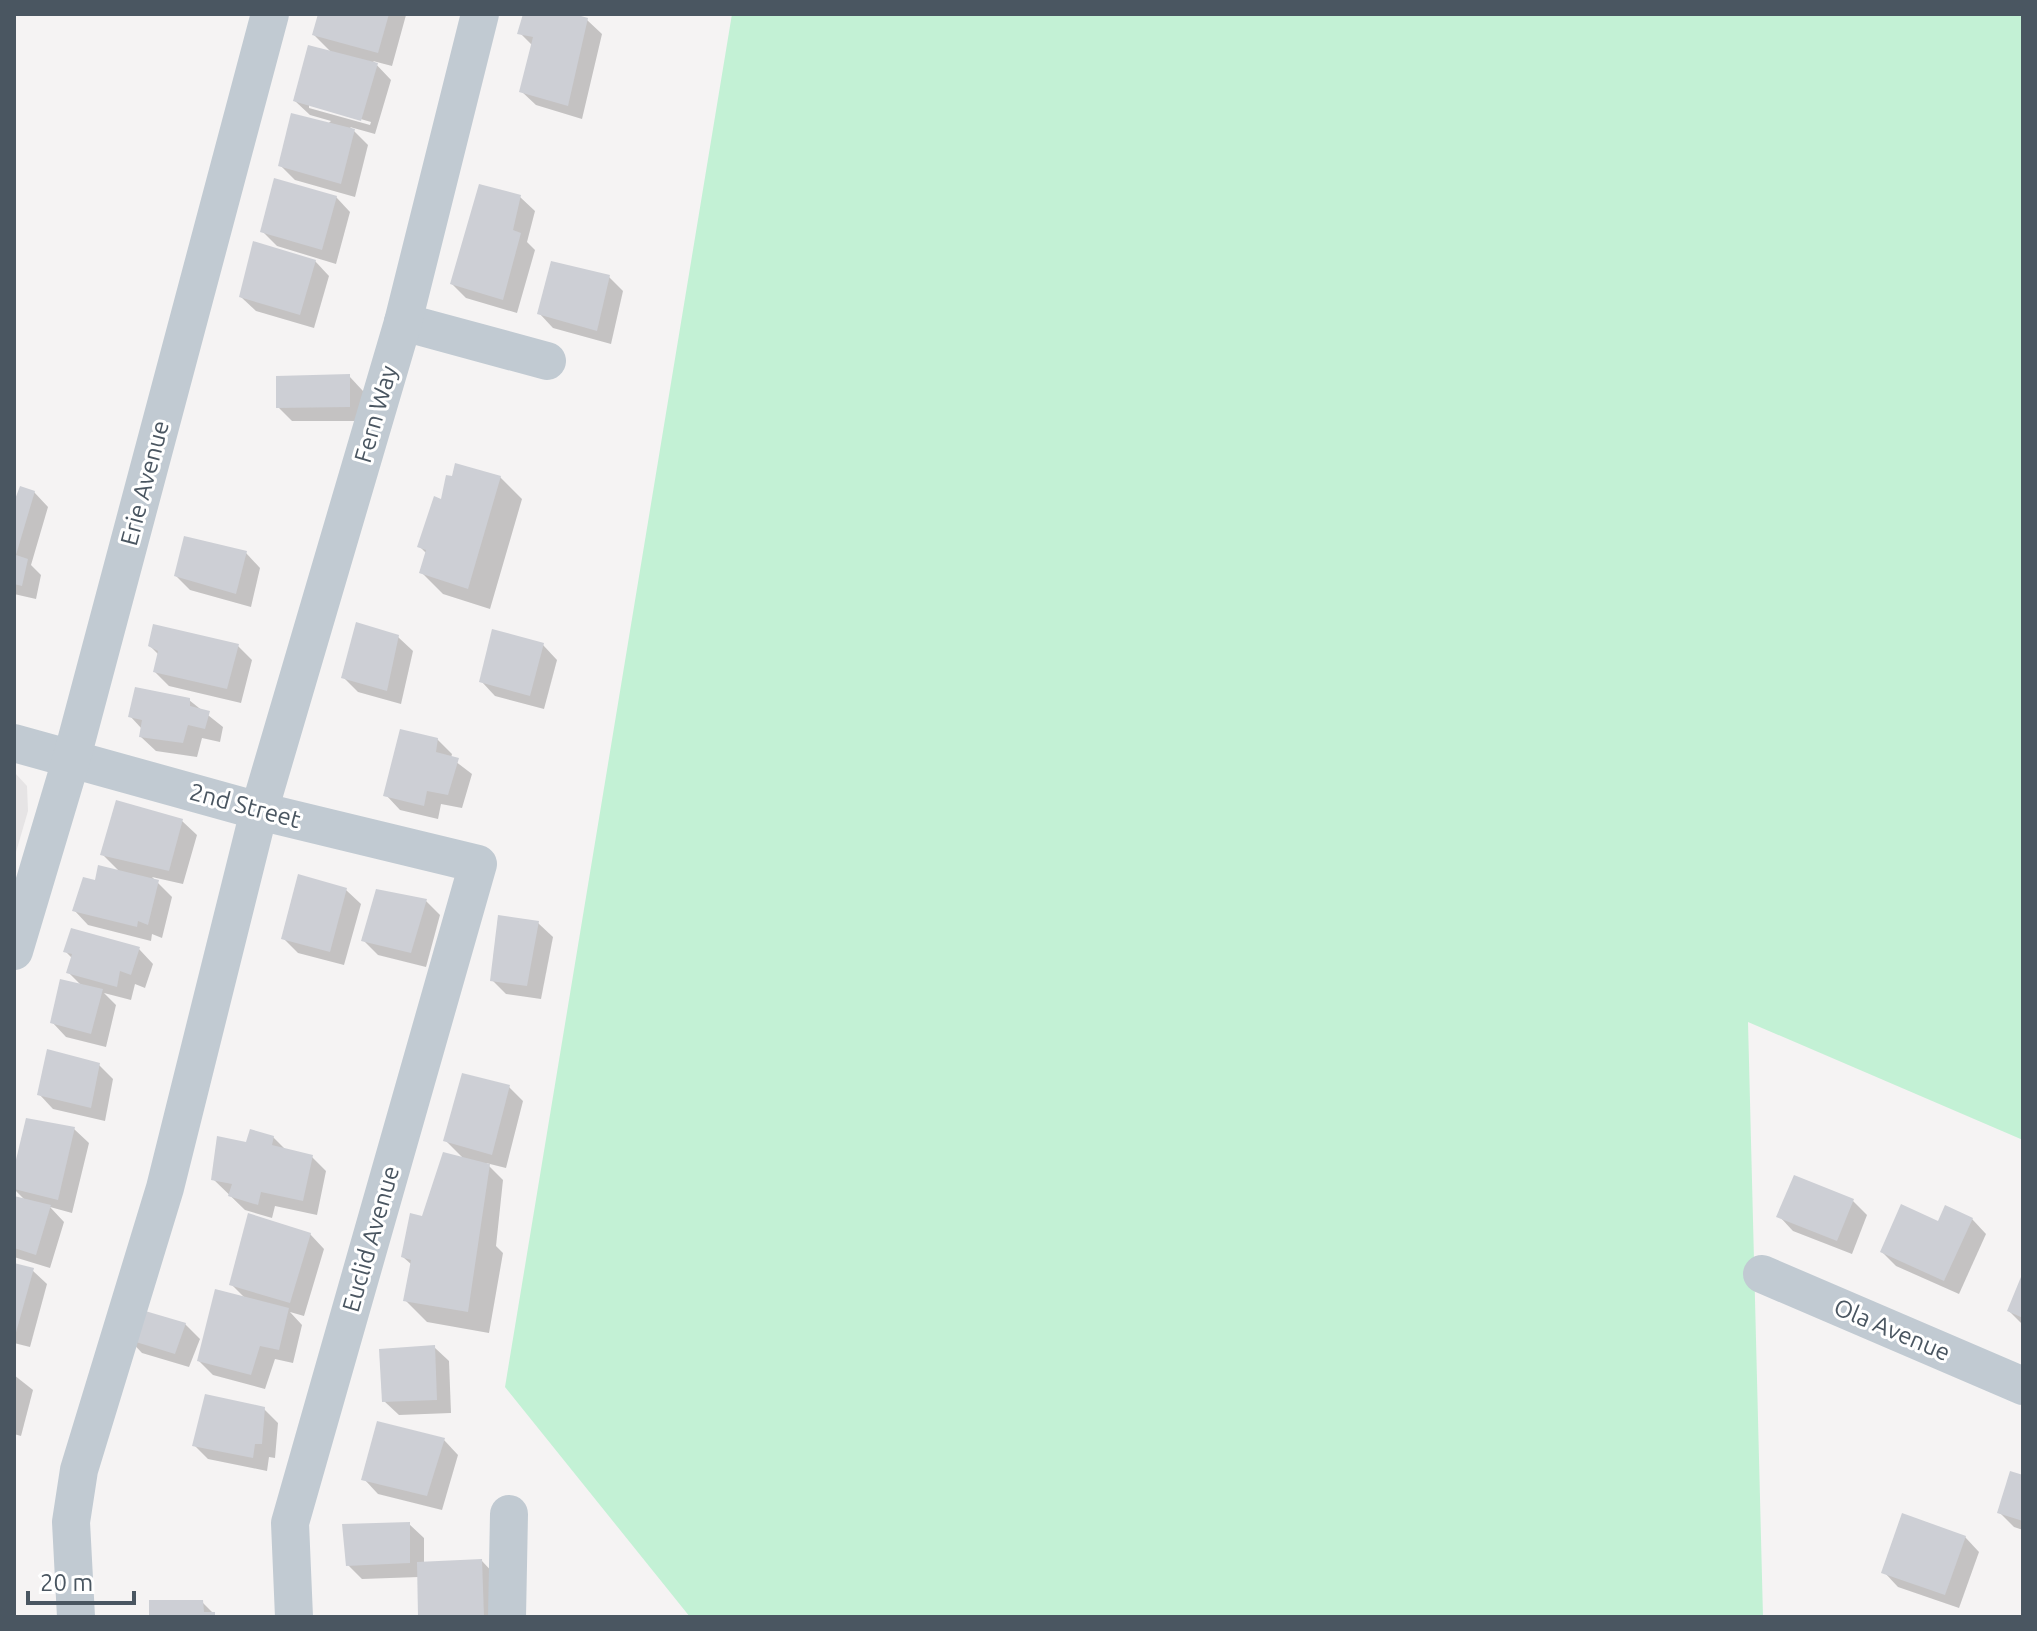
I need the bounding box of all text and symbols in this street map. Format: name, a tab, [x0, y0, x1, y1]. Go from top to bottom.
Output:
street label: Fern Way	[349, 362, 402, 466]
street label: Erie Avenue	[115, 418, 174, 548]
street label: 2nd Street	[187, 778, 304, 833]
street label: Euclid Avenue	[337, 1163, 404, 1315]
street label: Ola Avenue	[1830, 1293, 1954, 1366]
scale bar	[28, 1555, 134, 1605]
text: 20 m	[40, 1569, 93, 1596]

